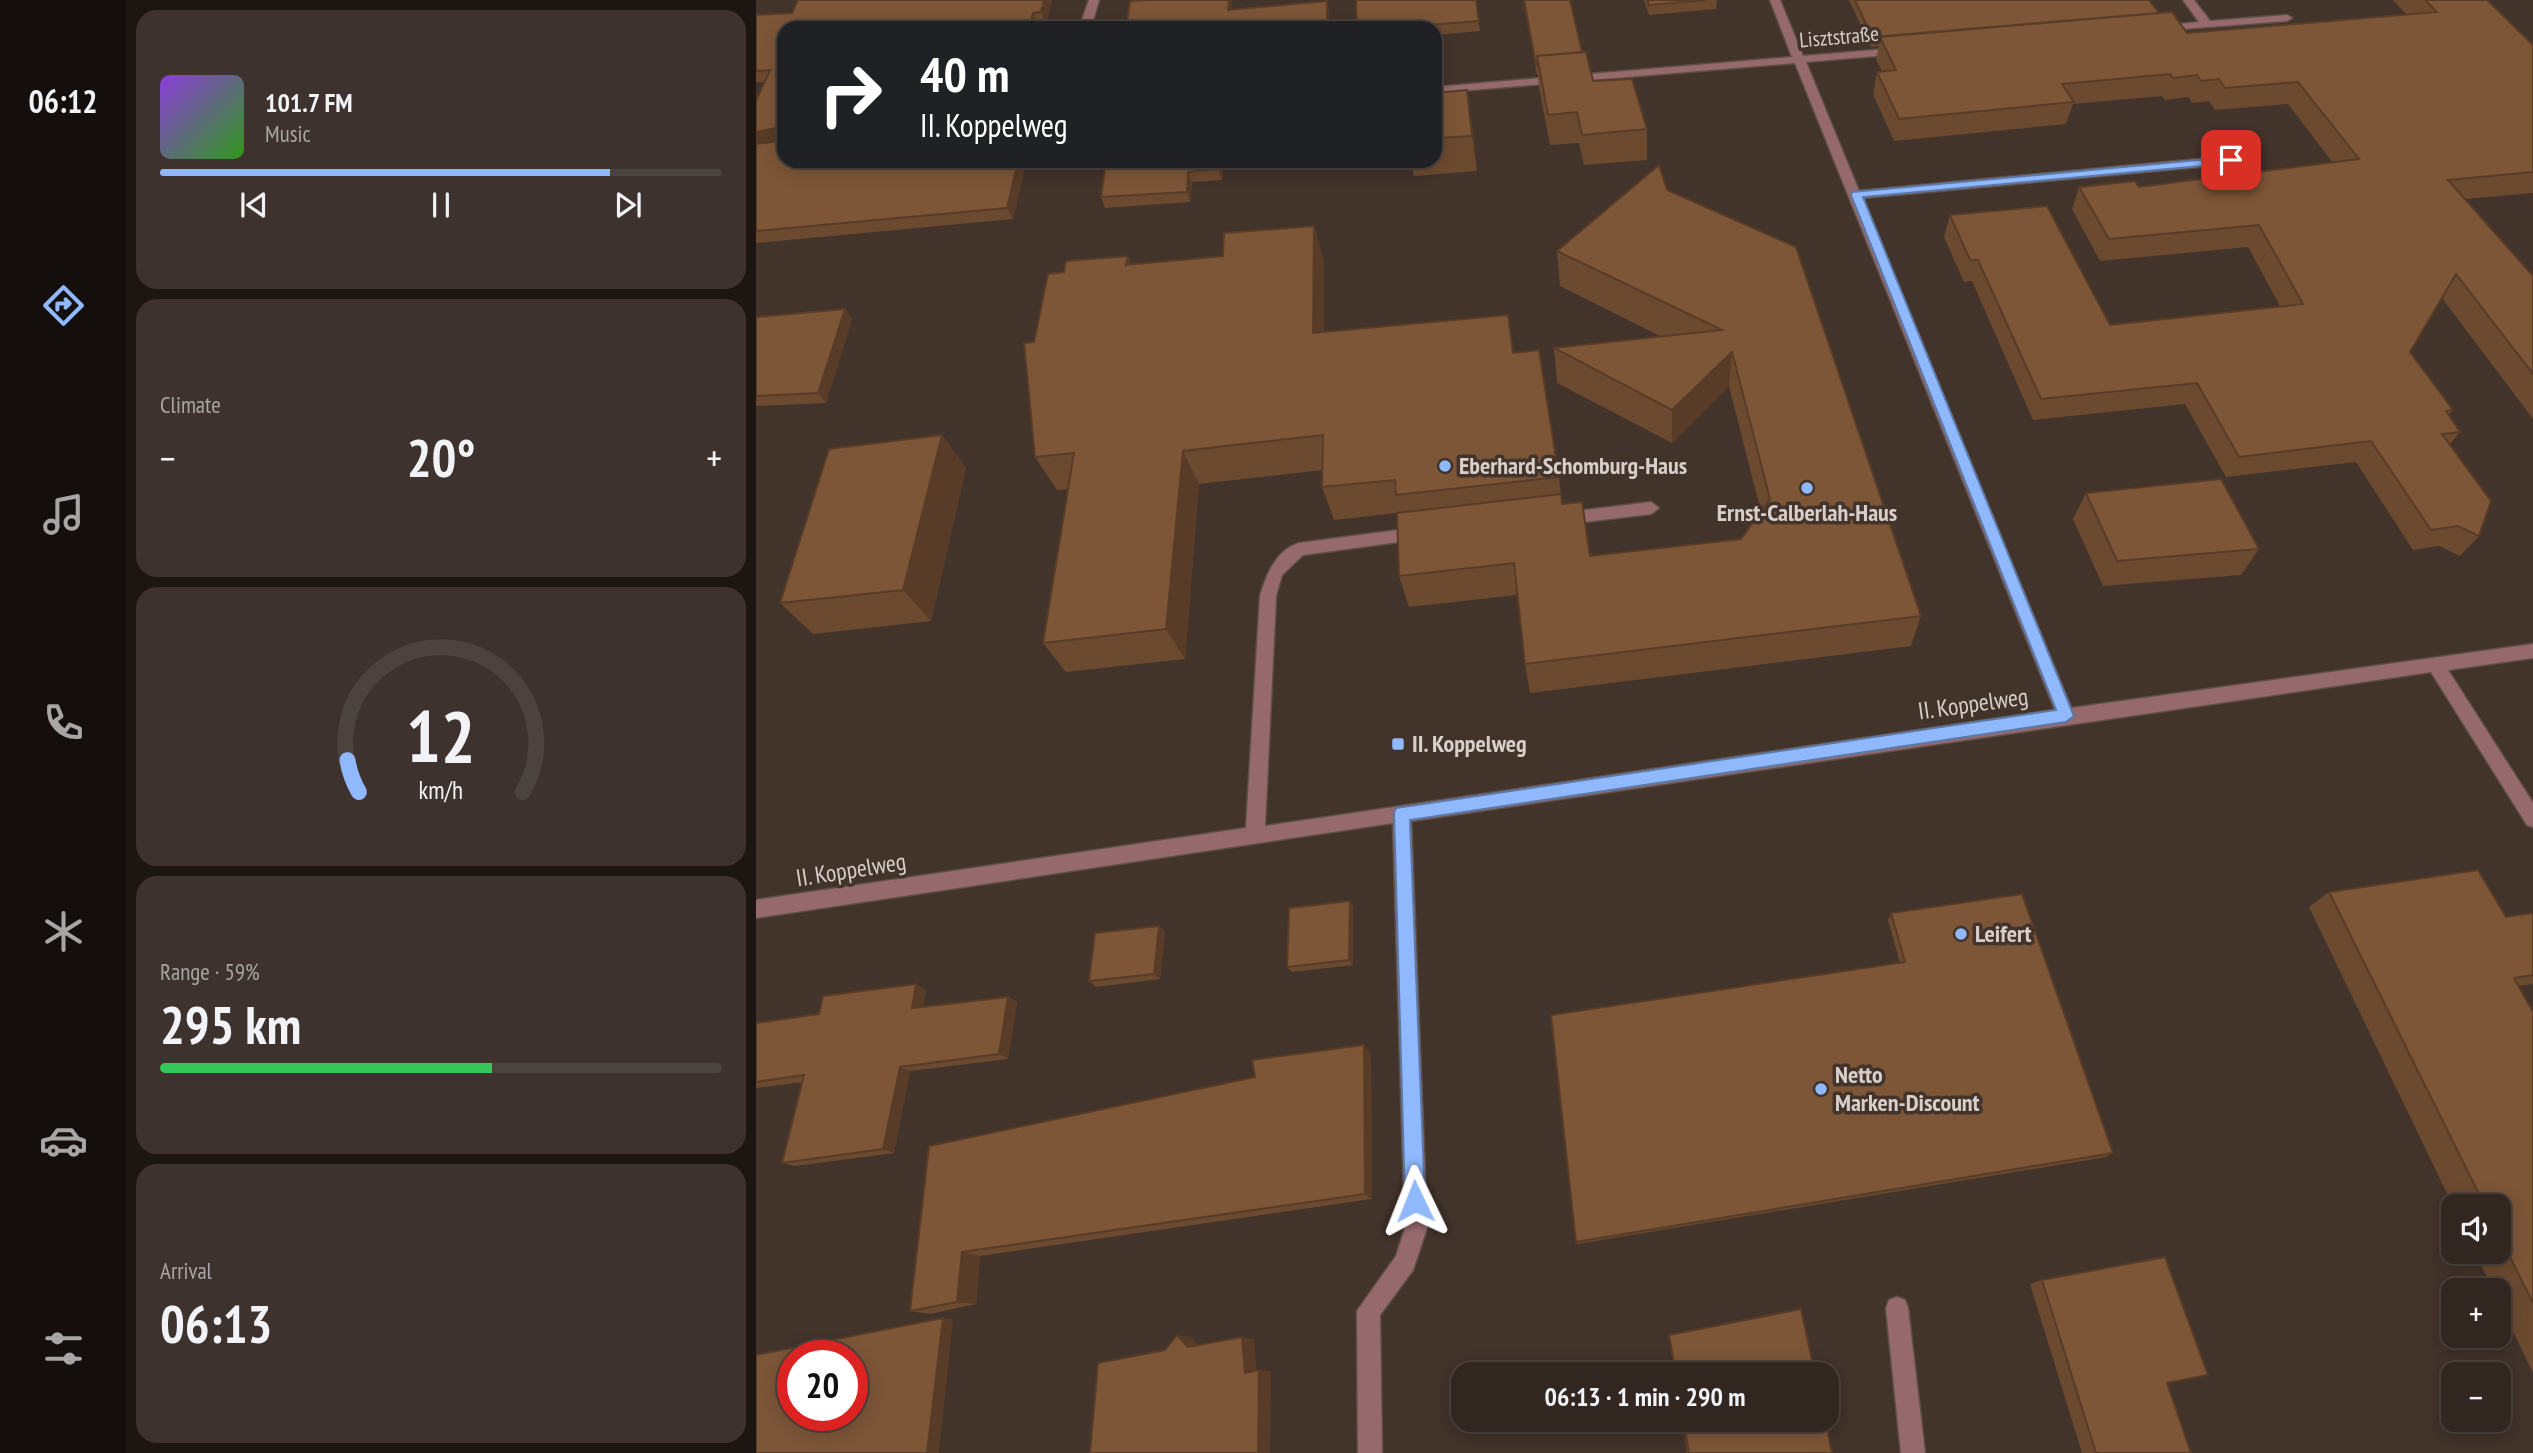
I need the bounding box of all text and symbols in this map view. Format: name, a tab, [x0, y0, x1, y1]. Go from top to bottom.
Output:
street label: Lisztstraße	[1798, 20, 1880, 53]
text: 40 m	[920, 42, 1009, 106]
icon: right	[805, 49, 896, 140]
text: 06:12	[28, 80, 98, 122]
text: 101.7 FM	[265, 86, 353, 119]
text: II. Koppelweg	[920, 104, 1068, 146]
text: Music	[265, 119, 311, 148]
pin	[2201, 130, 2261, 190]
icon: arrive	[2212, 141, 2250, 179]
icon: previous	[235, 186, 273, 224]
icon: pause	[422, 186, 460, 224]
icon: next	[609, 186, 647, 224]
icon: directions	[39, 281, 88, 330]
text: Climate	[160, 390, 221, 419]
text: 20°	[407, 424, 475, 491]
text: −	[160, 433, 176, 482]
text: +	[706, 433, 722, 482]
place label: Eberhard-Schomburg-Haus	[1459, 450, 1687, 481]
marker: Eberhard-Schomburg-Haus	[1437, 458, 1453, 474]
marker: Ernst-Calberlah-Haus	[1799, 480, 1815, 496]
icon: music	[39, 490, 88, 539]
place label: Ernst-Calberlah-Haus	[1717, 497, 1897, 528]
street label: II. Koppelweg	[1916, 680, 2030, 727]
text: 12	[406, 689, 476, 783]
icon: phone	[39, 698, 88, 747]
place label: II. Koppelweg	[1412, 728, 1527, 759]
marker: II. Koppelweg	[1390, 736, 1406, 752]
text: km/h	[419, 774, 463, 806]
street label: II. Koppelweg	[794, 846, 908, 893]
icon: climate	[39, 907, 88, 956]
place label: Leifert	[1975, 918, 2032, 949]
marker: Leifert	[1953, 926, 1969, 942]
text: Range · 59%	[160, 957, 260, 986]
text: 295 km	[160, 991, 301, 1058]
place label: Netto Marken-Discount	[1835, 1059, 1980, 1118]
marker: Netto Marken-Discount	[1813, 1081, 1829, 1097]
icon: car	[39, 1116, 88, 1165]
position arrow	[1378, 1164, 1452, 1238]
map controls	[2441, 1194, 2511, 1432]
button: sound	[2441, 1194, 2511, 1264]
text: Arrival	[160, 1256, 212, 1285]
button: +	[2441, 1278, 2511, 1348]
text: 06:13	[160, 1290, 272, 1357]
icon: filters	[39, 1324, 88, 1373]
speed limit sign: 20	[777, 1340, 868, 1431]
button: −	[2441, 1362, 2511, 1432]
text: 06:13 · 1 min · 290 m	[1545, 1380, 1745, 1413]

